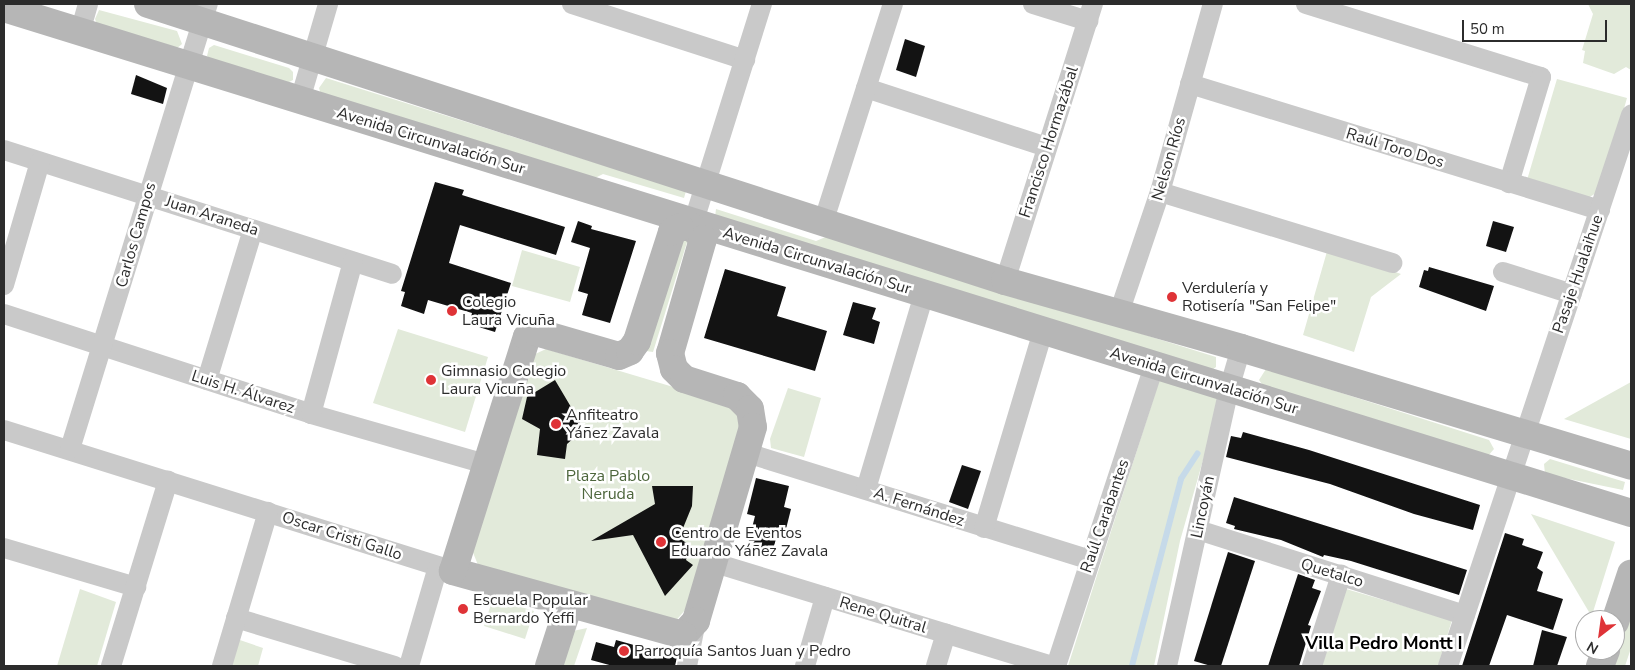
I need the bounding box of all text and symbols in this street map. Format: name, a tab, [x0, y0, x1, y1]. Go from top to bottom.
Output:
scale bar	[1465, 10, 1610, 42]
text: 50 m	[1470, 19, 1505, 39]
street label: Francisco Hormazábal	[1015, 64, 1083, 220]
street label: Avenida Circunvalación Sur	[335, 103, 527, 179]
street label: Nelson Ríos	[1148, 115, 1190, 203]
street label: Raúl Toro Dos	[1344, 124, 1446, 172]
street label: Carlos Campos	[112, 180, 160, 290]
street label: Juan Araneda	[163, 192, 261, 240]
street label: Pasaje Hualaihue	[1549, 212, 1607, 336]
street label: Avenida Circunvalación Sur	[721, 223, 913, 299]
place label: Verdulería y Rotisería "San Felipe"	[1182, 278, 1336, 316]
marker: Verdulería y Rotisería "San Felipe"	[1166, 291, 1178, 303]
place label: Colegio Laura Vicuña	[462, 292, 555, 330]
marker: Colegio Laura Vicuña	[446, 305, 458, 317]
street label: Avenida Circunvalación Sur	[1108, 343, 1300, 419]
place label: Gimnasio Colegio Laura Vicuña	[441, 361, 566, 399]
street label: Luis H. Álvarez	[189, 366, 297, 418]
marker: Gimnasio Colegio Laura Vicuña	[425, 374, 437, 386]
place label: Anfiteatro Yáñez Zavala	[566, 405, 659, 443]
marker: Anfiteatro Yáñez Zavala	[550, 418, 562, 430]
street label: Raúl Carabantes	[1077, 457, 1133, 575]
park label: Plaza Pablo Neruda	[566, 466, 650, 504]
street label: Lincoyán	[1187, 474, 1219, 540]
street label: A. Fernández	[871, 483, 967, 531]
street label: Oscar Cristi Gallo	[279, 508, 405, 564]
place label: Centro de Eventos Eduardo Yáñez Zavala	[671, 523, 828, 561]
marker: Centro de Eventos Eduardo Yáñez Zavala	[655, 536, 667, 548]
street label: Quetalco	[1298, 554, 1366, 592]
place label: Escuela Popular Bernardo Yeffi	[473, 590, 588, 628]
street label: Rene Quitral	[837, 593, 929, 637]
marker: Escuela Popular Bernardo Yeffi	[457, 603, 469, 615]
north arrow	[1575, 610, 1625, 660]
district label: Villa Pedro Montt I	[1305, 632, 1463, 654]
text: N	[1583, 637, 1602, 658]
place label: Parroquía Santos Juan y Pedro	[634, 641, 851, 661]
marker: Parroquía Santos Juan y Pedro	[618, 645, 630, 657]

